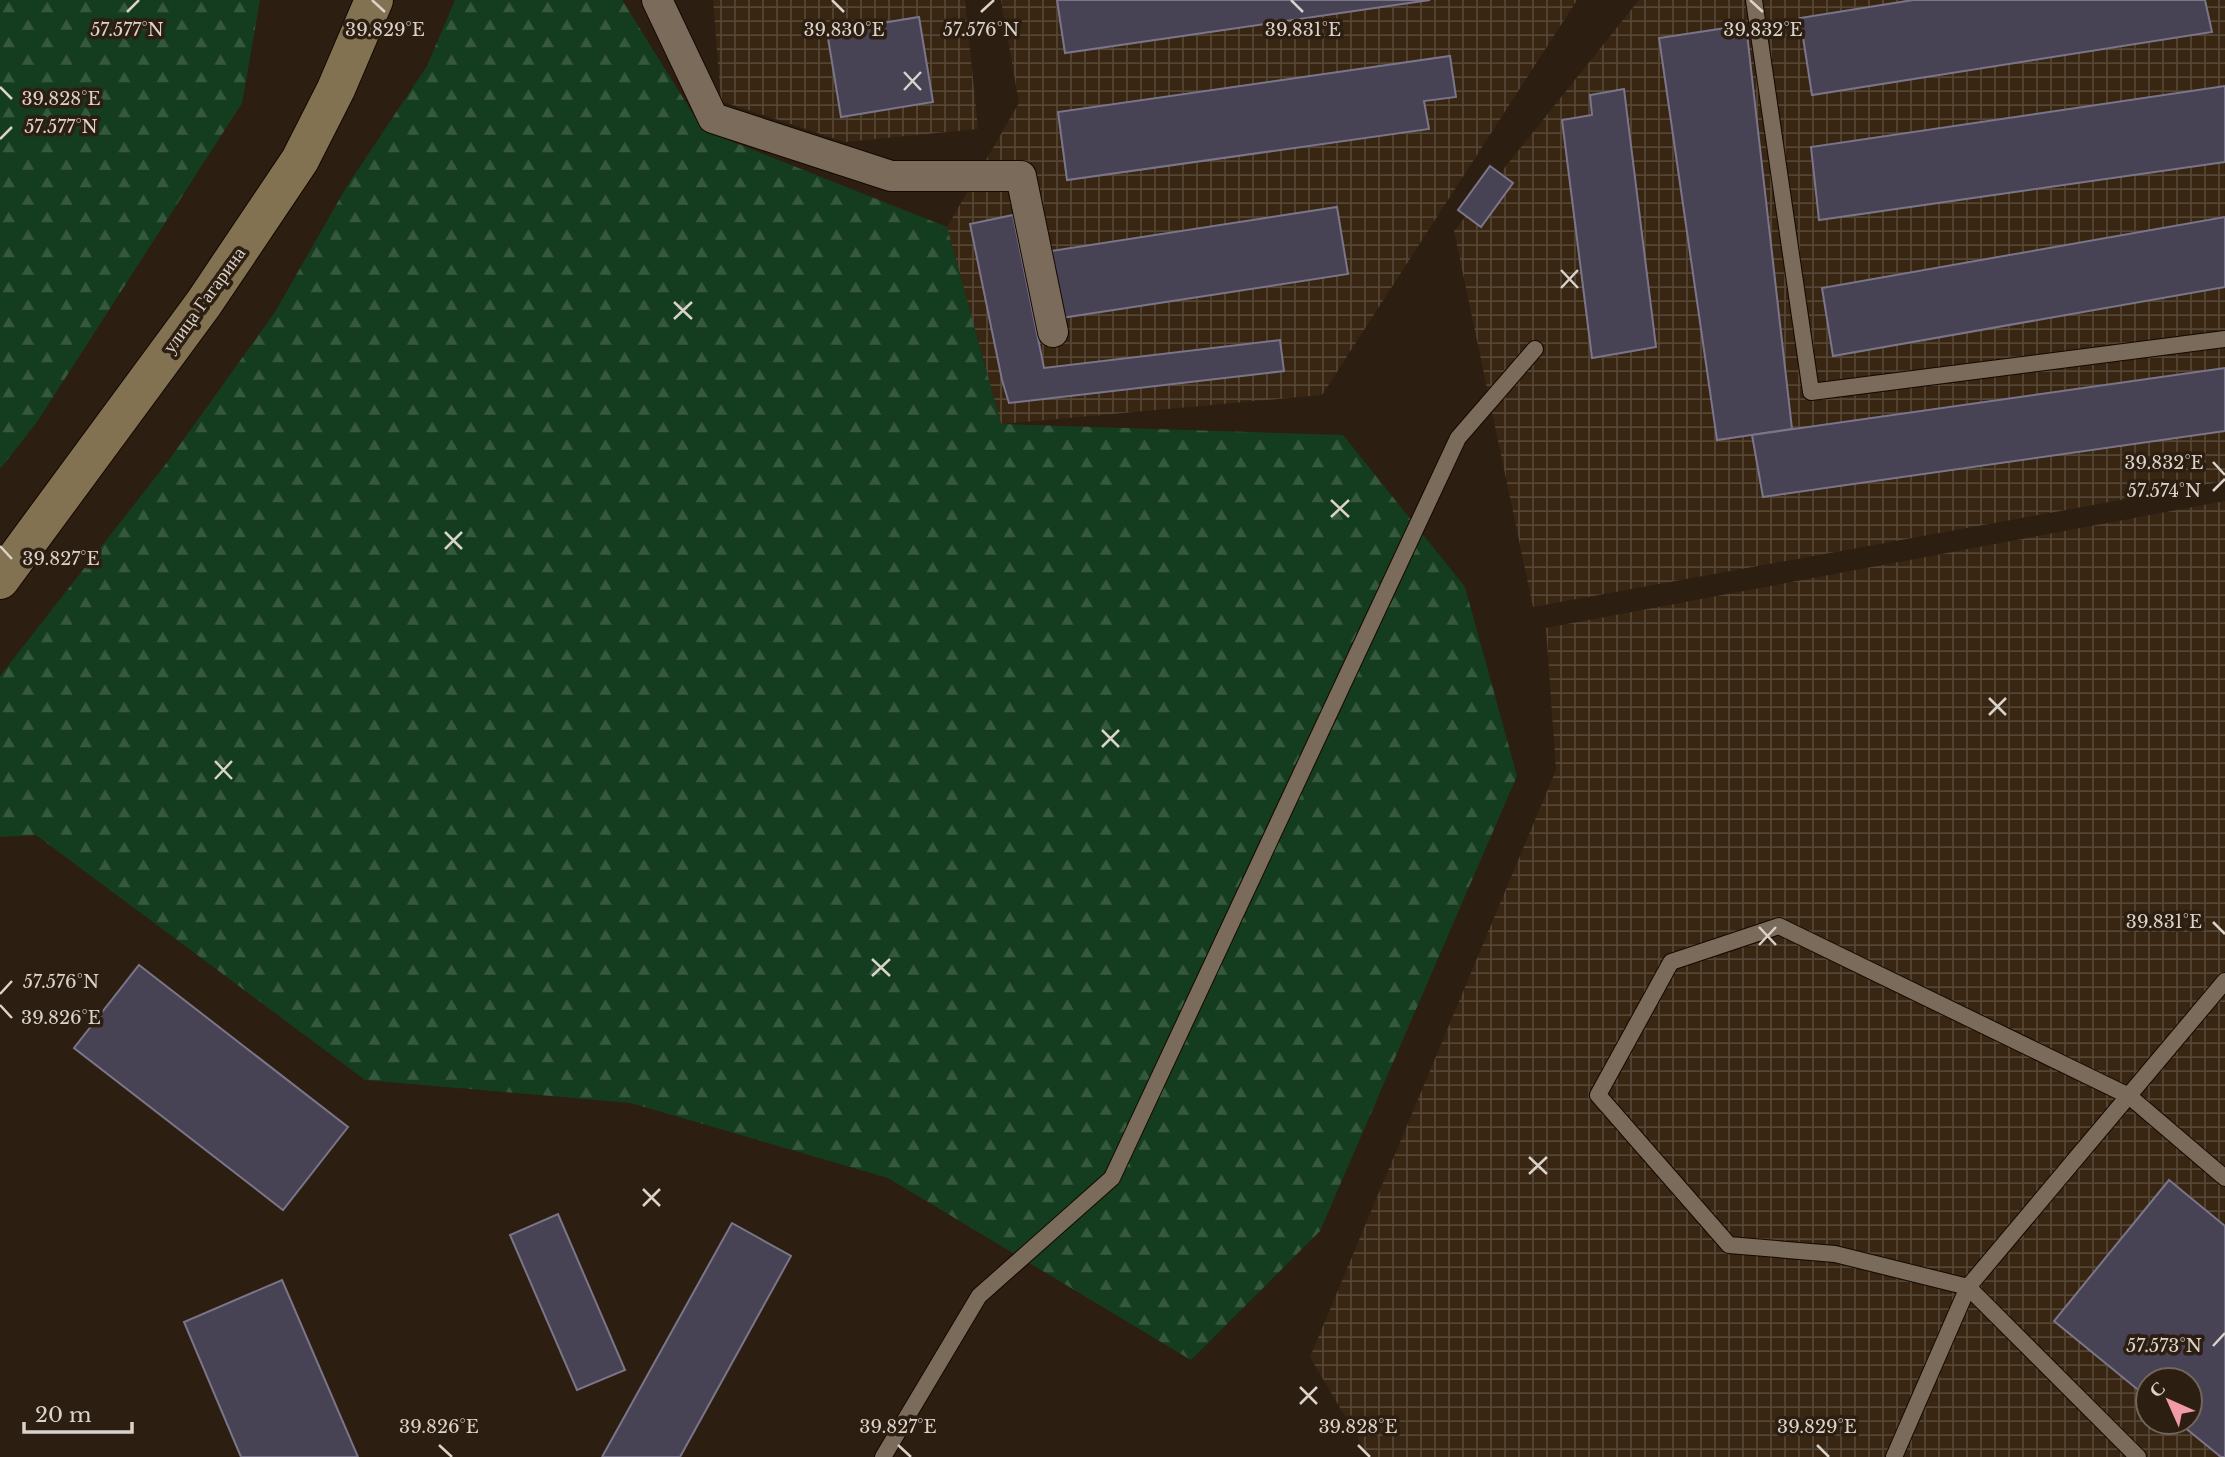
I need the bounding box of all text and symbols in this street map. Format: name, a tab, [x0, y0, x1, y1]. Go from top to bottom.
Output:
text: 57.577°N	[90, 19, 164, 41]
text: 39.829°E	[345, 19, 425, 41]
text: 39.830°E	[803, 19, 885, 41]
text: 57.576°N	[943, 19, 1019, 41]
text: 39.831°E	[1265, 19, 1341, 41]
text: 39.832°E	[1723, 19, 1803, 41]
text: 39.828°E	[21, 88, 101, 110]
text: 57.577°N	[24, 116, 98, 138]
street label: улица Гагарина	[158, 242, 251, 358]
text: 39.832°E	[2124, 452, 2204, 474]
text: 57.574°N	[2127, 480, 2201, 502]
text: 39.827°E	[22, 548, 100, 570]
text: 39.831°E	[2126, 911, 2202, 933]
text: 57.576°N	[23, 971, 99, 993]
text: 39.826°E	[21, 1007, 101, 1029]
text: 57.573°N	[2126, 1335, 2202, 1357]
north arrow	[2134, 1366, 2204, 1436]
text: С	[2144, 1376, 2170, 1402]
scale bar	[24, 1390, 133, 1434]
text: 20 m	[35, 1402, 92, 1428]
text: 39.826°E	[399, 1416, 479, 1438]
text: 39.827°E	[859, 1416, 937, 1438]
text: 39.828°E	[1318, 1416, 1398, 1438]
text: 39.829°E	[1777, 1416, 1857, 1438]

